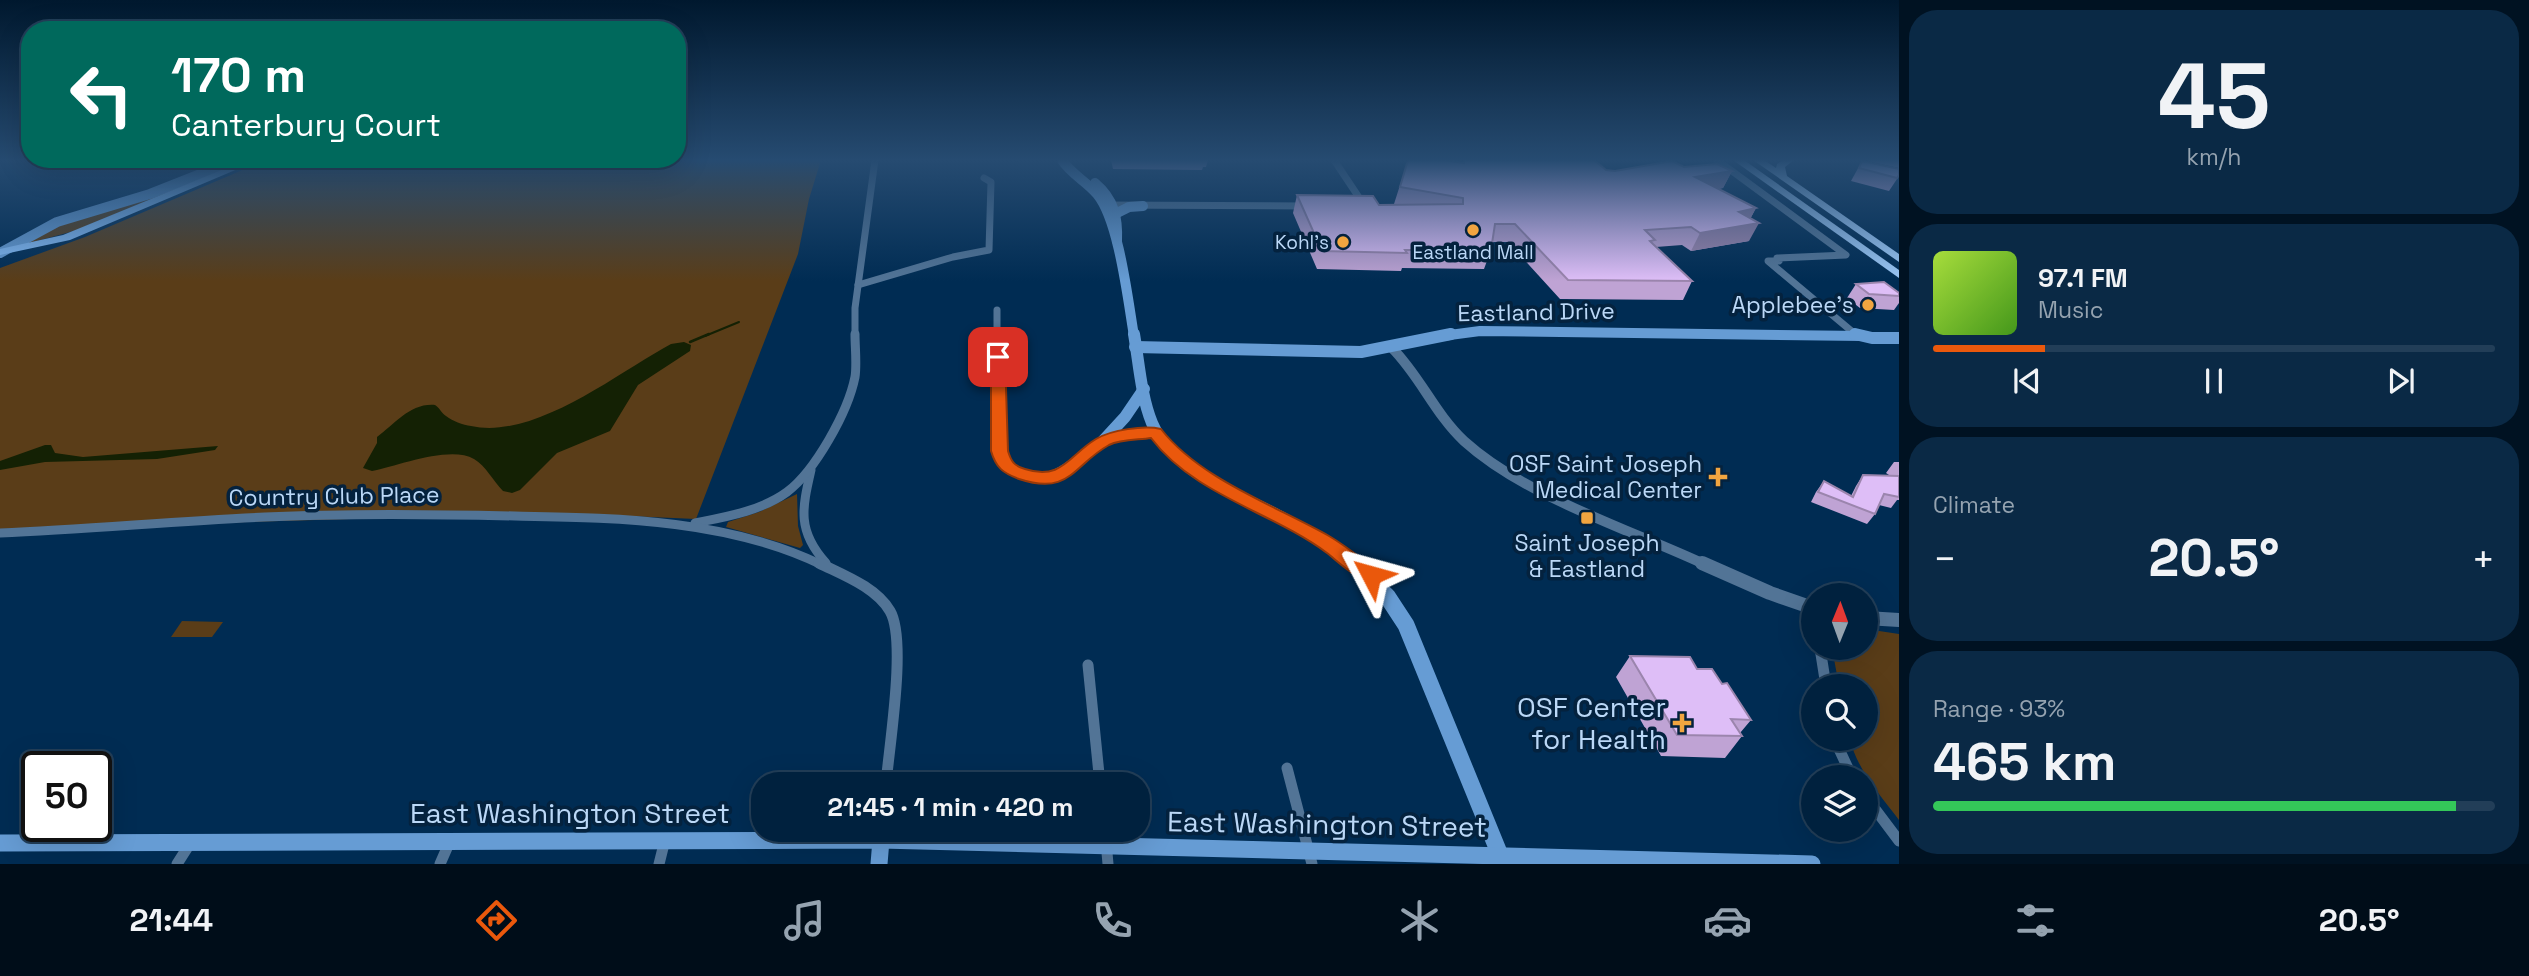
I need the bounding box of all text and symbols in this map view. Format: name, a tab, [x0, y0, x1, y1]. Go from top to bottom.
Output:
text: 45	[2158, 38, 2270, 155]
text: 170 m	[171, 44, 306, 106]
icon: left	[56, 49, 147, 140]
text: Canterbury Court	[171, 105, 441, 145]
text: km/h	[2187, 142, 2241, 172]
marker: Eastland Mall	[1465, 222, 1481, 238]
place label: Kohl's	[1275, 230, 1329, 255]
marker: Kohl's	[1335, 234, 1351, 250]
place label: Eastland Mall	[1412, 240, 1534, 265]
text: 97.1 FM	[2038, 261, 2128, 295]
place label: Applebee's	[1732, 290, 1854, 320]
text: Music	[2038, 295, 2103, 325]
street label: Eastland Drive	[1457, 296, 1615, 328]
marker: Applebee's	[1860, 297, 1876, 313]
pin	[968, 327, 1028, 387]
icon: arrive	[979, 338, 1017, 376]
icon: previous	[2008, 362, 2046, 400]
icon: pause	[2195, 362, 2233, 400]
icon: next	[2382, 362, 2420, 400]
place label: OSF Saint Joseph Medical Center	[1509, 449, 1702, 505]
marker: OSF Saint Joseph Medical Center	[1708, 467, 1728, 487]
street label: Country Club Place	[228, 479, 440, 513]
text: Climate	[1933, 490, 2015, 520]
marker: Saint Joseph & Eastland	[1579, 510, 1595, 526]
text: 20.5°	[2148, 525, 2280, 591]
place label: Saint Joseph & Eastland	[1514, 528, 1660, 584]
text: −	[1933, 535, 1957, 583]
text: +	[2471, 535, 2495, 583]
position arrow	[1334, 538, 1408, 612]
north arrow	[1801, 583, 1878, 660]
map controls	[1801, 583, 1878, 842]
button: search	[1801, 674, 1878, 751]
place label: OSF Center for Health	[1517, 689, 1666, 757]
text: Range · 93%	[1933, 694, 2065, 724]
marker: OSF Center for Health	[1672, 713, 1692, 733]
text: 465 km	[1933, 729, 2116, 795]
speed limit sign: 50	[21, 751, 112, 842]
button: layers	[1801, 765, 1878, 842]
text: 21:45 · 1 min · 420 m	[828, 790, 1073, 824]
street label: East Washington Street	[410, 795, 730, 831]
street label: East Washington Street	[1167, 803, 1487, 845]
icon: directions	[472, 896, 521, 945]
icon: music	[780, 896, 829, 945]
icon: phone	[1088, 896, 1137, 945]
icon: climate	[1395, 896, 1444, 945]
icon: car	[1703, 896, 1752, 945]
icon: filters	[2011, 896, 2060, 945]
text: 21:44	[129, 900, 213, 940]
text: 20.5°	[2319, 900, 2400, 940]

